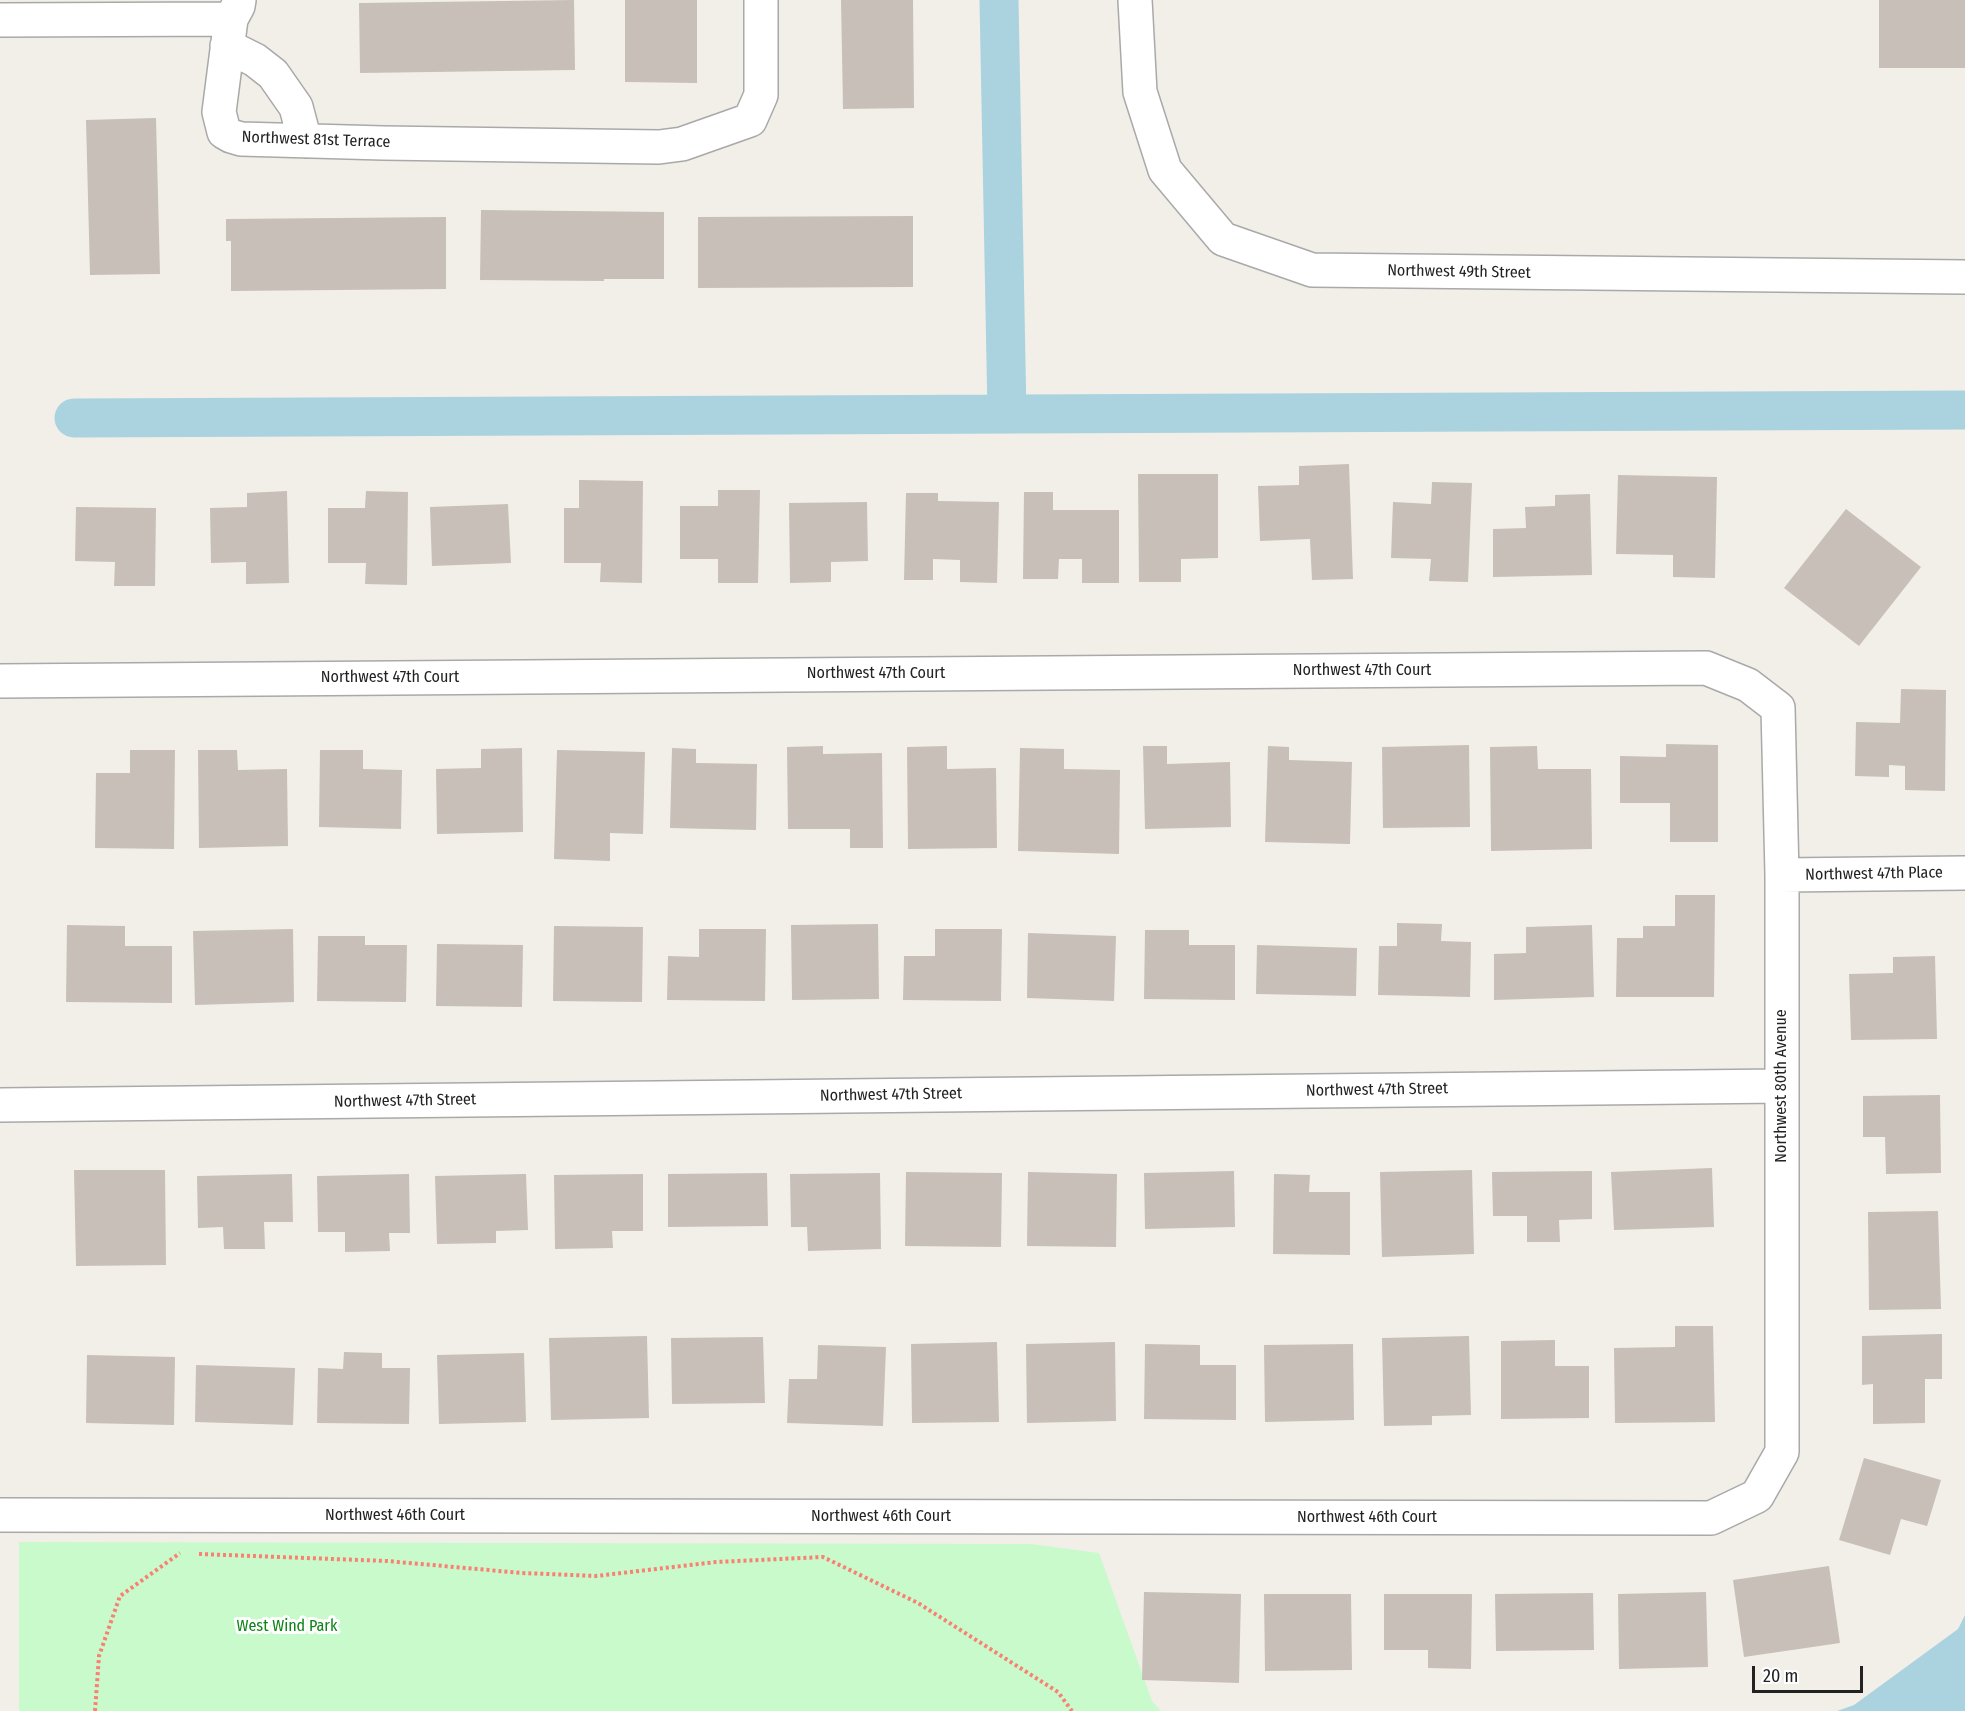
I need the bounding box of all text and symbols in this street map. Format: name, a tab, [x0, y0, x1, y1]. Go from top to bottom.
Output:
street label: Northwest 81st Terrace	[241, 128, 391, 152]
street label: Northwest 49th Street	[1387, 261, 1531, 283]
street label: Northwest 47th Court	[1293, 661, 1431, 681]
street label: Northwest 47th Court	[807, 664, 945, 684]
street label: Northwest 47th Court	[321, 668, 459, 688]
street label: Northwest 47th Place	[1805, 863, 1943, 885]
street label: Northwest 80th Avenue	[1772, 1009, 1792, 1163]
street label: Northwest 47th Street	[1306, 1079, 1448, 1101]
street label: Northwest 47th Street	[820, 1084, 962, 1106]
street label: Northwest 47th Street	[334, 1090, 476, 1112]
street label: Northwest 46th Court	[325, 1506, 465, 1526]
street label: Northwest 46th Court	[811, 1507, 951, 1527]
street label: Northwest 46th Court	[1297, 1508, 1437, 1528]
park label: West Wind Park	[237, 1617, 337, 1637]
scale bar	[1755, 1654, 1866, 1692]
text: 20 m	[1763, 1665, 1798, 1687]

